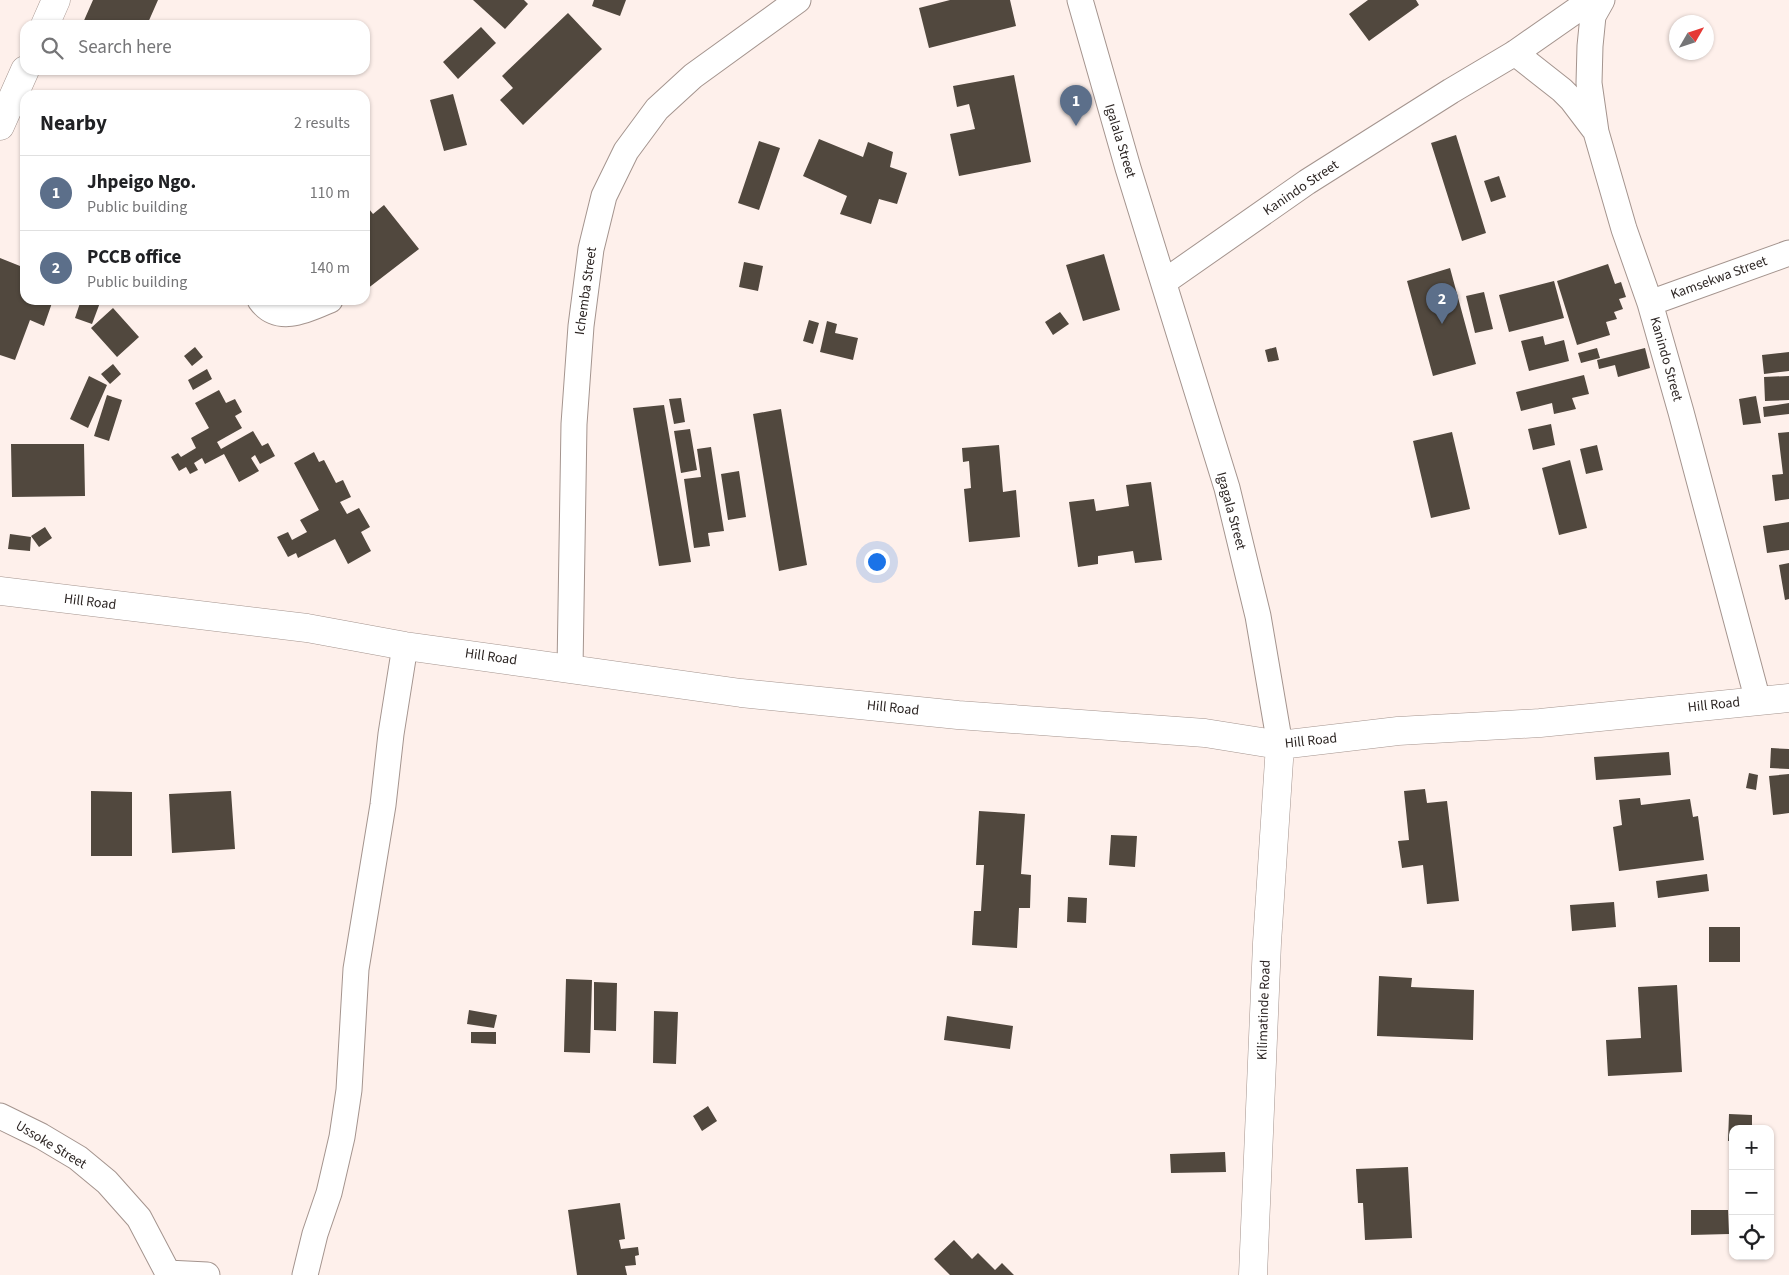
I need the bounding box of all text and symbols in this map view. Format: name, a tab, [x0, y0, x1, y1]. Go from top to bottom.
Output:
north arrow	[1669, 15, 1714, 60]
search box	[20, 20, 370, 75]
icon: search	[38, 34, 66, 62]
text: Search here	[78, 34, 172, 61]
pin: 1	[1060, 85, 1092, 126]
street label: Igalala Street	[1099, 101, 1141, 181]
text: Nearby	[40, 108, 107, 138]
text: 2 results	[294, 112, 350, 134]
street label: Kanindo Street	[1259, 155, 1343, 221]
text: Jhpeigo Ngo.	[87, 169, 196, 196]
text: 1	[52, 182, 60, 204]
text: 110 m	[310, 182, 350, 204]
text: Public building	[87, 196, 187, 218]
text: PCCB office	[87, 244, 181, 271]
street label: Ichemba Street	[570, 245, 602, 336]
street label: Kamsekwa Street	[1668, 251, 1770, 305]
text: 2	[52, 257, 60, 279]
text: 140 m	[310, 257, 350, 279]
text: Public building	[87, 271, 187, 293]
pin: 2	[1426, 283, 1458, 324]
street label: Kanindo Street	[1644, 314, 1688, 404]
street label: Igagala Street	[1211, 470, 1251, 552]
your location	[864, 549, 890, 575]
street label: Hill Road	[63, 589, 117, 615]
street label: Hill Road	[464, 643, 518, 671]
street label: Hill Road	[1687, 692, 1741, 718]
street label: Hill Road	[866, 695, 920, 721]
street label: Hill Road	[1284, 728, 1338, 754]
street label: Kilimatinde Road	[1252, 959, 1276, 1061]
street label: Ussoke Street	[12, 1116, 91, 1174]
map controls	[1729, 1125, 1774, 1260]
button: +	[1729, 1125, 1774, 1170]
button: −	[1729, 1170, 1774, 1215]
button: locate	[1729, 1215, 1774, 1260]

